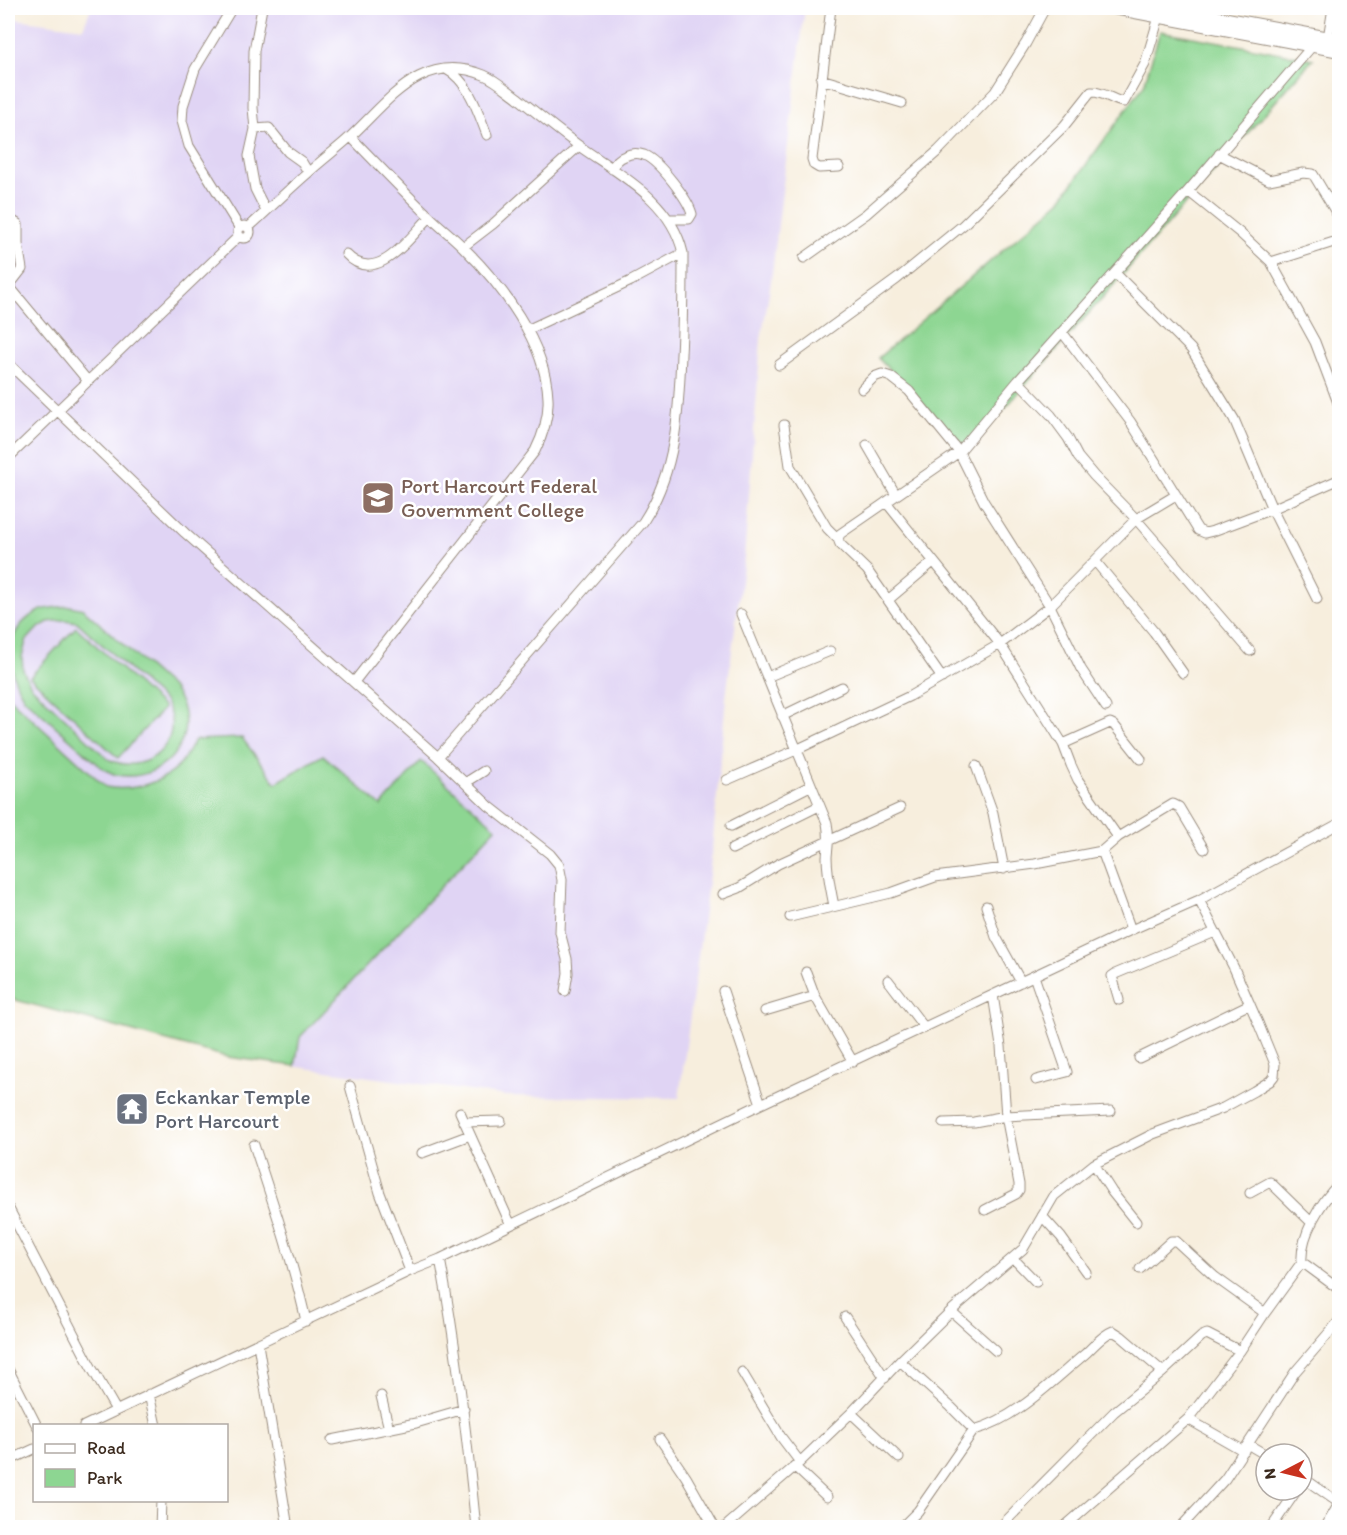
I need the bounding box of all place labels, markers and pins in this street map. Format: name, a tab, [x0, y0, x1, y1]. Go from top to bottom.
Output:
place label: Port Harcourt Federal Government College	[401, 473, 597, 522]
school or university icon: Port Harcourt Federal Government College	[360, 480, 396, 516]
place label: Eckankar Temple Port Harcourt	[155, 1084, 310, 1133]
temple icon: Eckankar Temple Port Harcourt	[114, 1091, 150, 1127]

